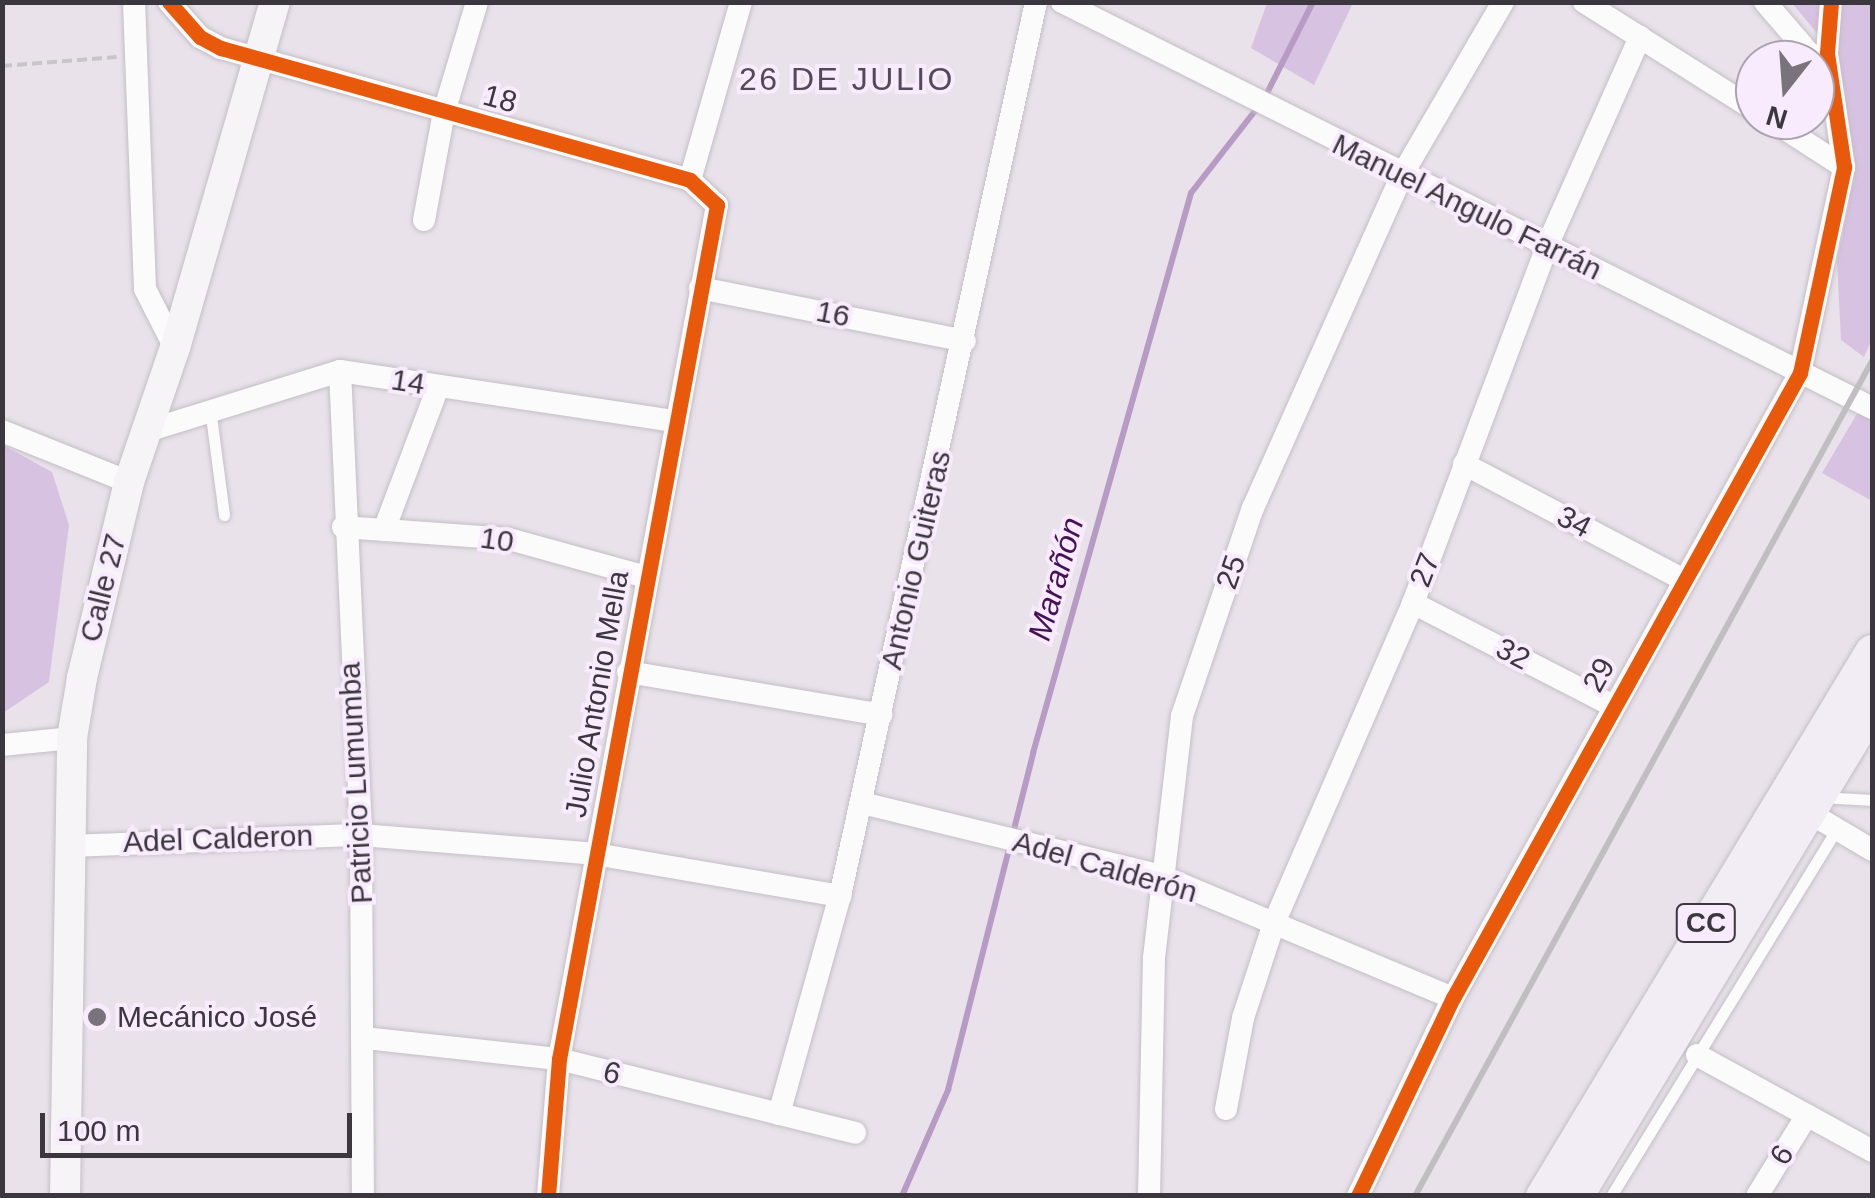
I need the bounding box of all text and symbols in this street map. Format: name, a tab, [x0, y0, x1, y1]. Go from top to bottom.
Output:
north arrow	[1735, 40, 1835, 140]
district label: 26 DE JULIO	[739, 60, 955, 98]
street label: 18	[479, 77, 521, 121]
text: N	[1762, 99, 1791, 135]
street label: Manuel Angulo Farrán	[1326, 126, 1608, 288]
street label: 16	[813, 293, 853, 335]
street label: 14	[389, 362, 427, 402]
street label: Antonio Guiteras	[873, 447, 959, 673]
street label: 34	[1551, 498, 1597, 546]
water label: Marañón	[1020, 513, 1092, 645]
street label: 10	[478, 520, 516, 560]
street label: Calle 27	[72, 530, 134, 646]
street label: 27	[1402, 548, 1448, 592]
street label: 25	[1209, 550, 1253, 594]
street label: Julio Antonio Mella	[557, 567, 637, 821]
street label: 32	[1490, 630, 1536, 678]
street label: 29	[1575, 652, 1623, 698]
street label: Patricio Lumumba	[332, 661, 380, 905]
street label: Adel Calderon	[122, 818, 314, 860]
street label: Adel Calderón	[1009, 823, 1201, 911]
road number: CC	[1674, 900, 1738, 946]
place label: Mecánico José	[117, 999, 317, 1035]
marker: Mecánico José	[86, 1006, 108, 1028]
street label: 6	[600, 1054, 624, 1092]
scale bar	[45, 1093, 358, 1155]
text: 100 m	[57, 1114, 140, 1147]
street label: 6	[1762, 1138, 1802, 1172]

